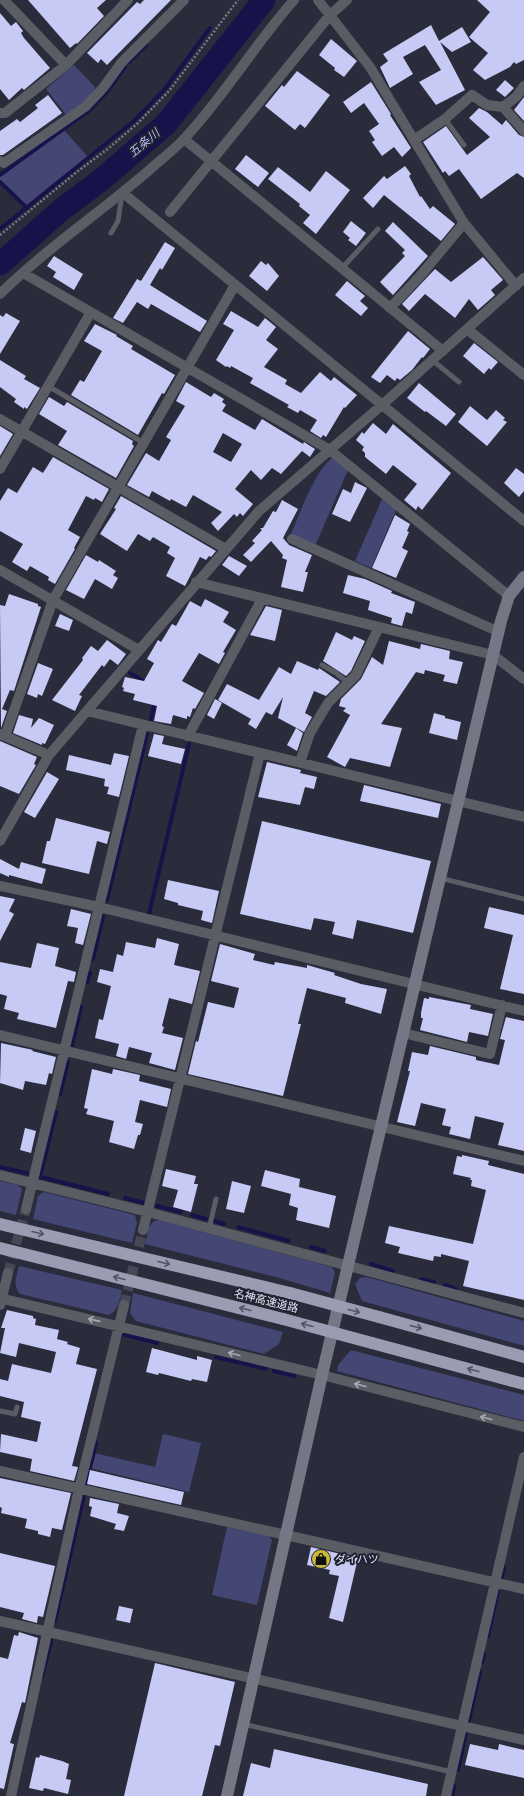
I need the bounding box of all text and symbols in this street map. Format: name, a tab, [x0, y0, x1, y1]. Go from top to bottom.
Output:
water label: 五条川	[126, 125, 164, 160]
one-way arrow	[31, 1229, 44, 1237]
one-way arrow	[157, 1260, 170, 1268]
one-way arrow	[113, 1273, 126, 1281]
street label: 名神高速道路	[232, 1287, 300, 1315]
one-way arrow	[239, 1305, 252, 1313]
one-way arrow	[348, 1307, 361, 1315]
one-way arrow	[88, 1316, 101, 1324]
one-way arrow	[301, 1321, 314, 1328]
one-way arrow	[410, 1324, 423, 1332]
one-way arrow	[228, 1350, 241, 1357]
one-way arrow	[467, 1366, 480, 1373]
one-way arrow	[354, 1381, 367, 1389]
one-way arrow	[480, 1413, 493, 1421]
shop icon: ダイハツ	[310, 1548, 332, 1570]
place label: ダイハツ	[335, 1553, 379, 1566]

